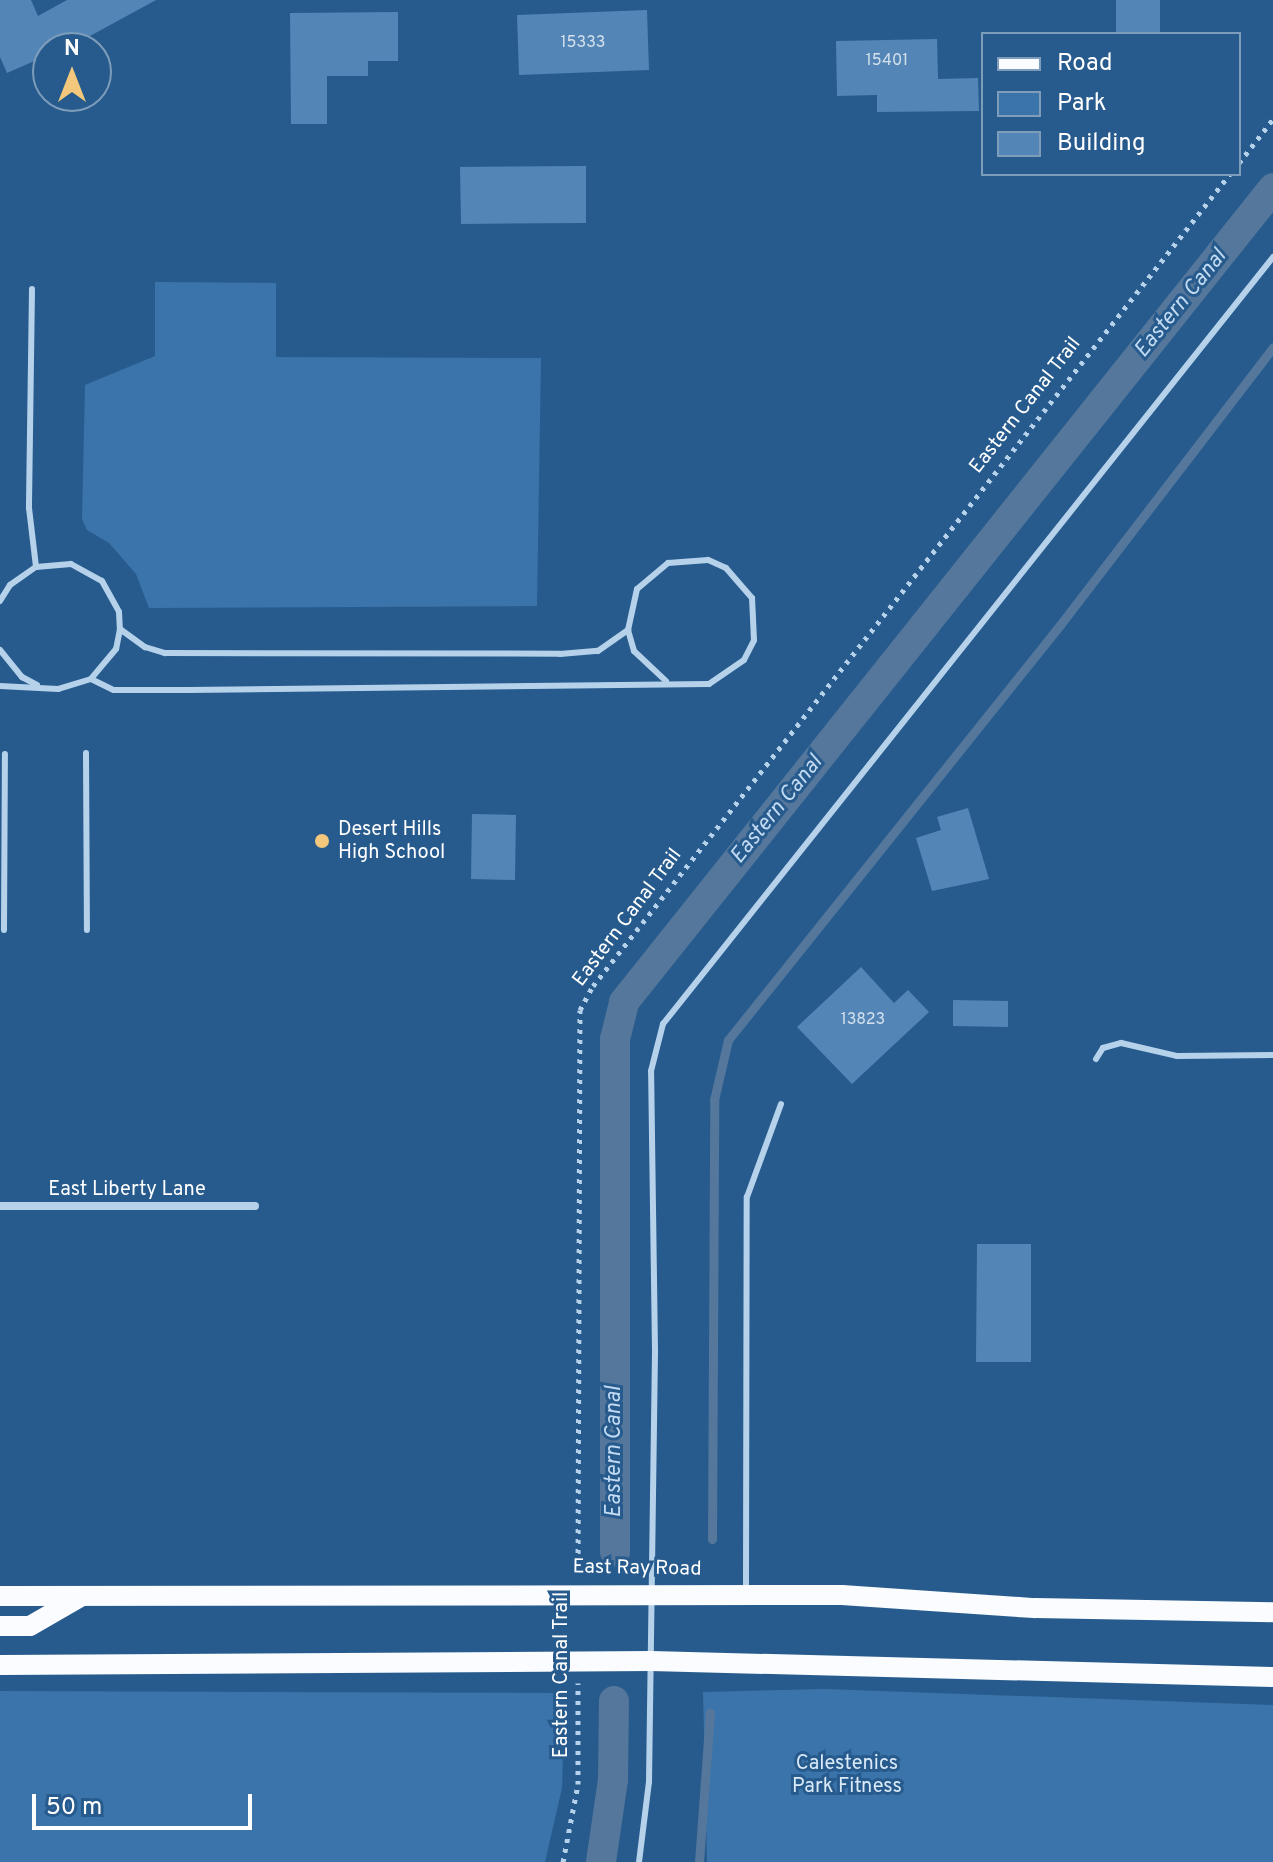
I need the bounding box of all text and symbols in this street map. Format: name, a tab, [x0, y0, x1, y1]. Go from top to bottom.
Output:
north arrow	[32, 32, 112, 112]
legend	[981, 32, 1241, 176]
house number: 15333	[561, 33, 605, 53]
text: N	[64, 36, 80, 63]
text: Road	[1057, 49, 1113, 79]
house number: 15401	[866, 51, 908, 71]
text: Park	[1057, 89, 1107, 119]
text: Building	[1057, 129, 1146, 159]
water label: Eastern Canal	[1129, 244, 1233, 364]
street label: Eastern Canal Trail	[965, 333, 1087, 479]
water label: Eastern Canal	[725, 750, 829, 870]
place label: Desert Hills High School	[338, 818, 445, 865]
marker: Desert Hills High School	[313, 832, 331, 850]
street label: Eastern Canal Trail	[568, 844, 688, 992]
house number: 13823	[841, 1010, 885, 1030]
street label: East Liberty Lane	[48, 1178, 206, 1202]
water label: Eastern Canal	[602, 1386, 628, 1518]
street label: East Ray Road	[572, 1556, 702, 1582]
street label: Eastern Canal Trail	[550, 1591, 574, 1759]
park label: Calestenics Park Fitness	[792, 1753, 902, 1800]
scale bar	[36, 1778, 256, 1828]
text: 50 m	[46, 1793, 102, 1823]

